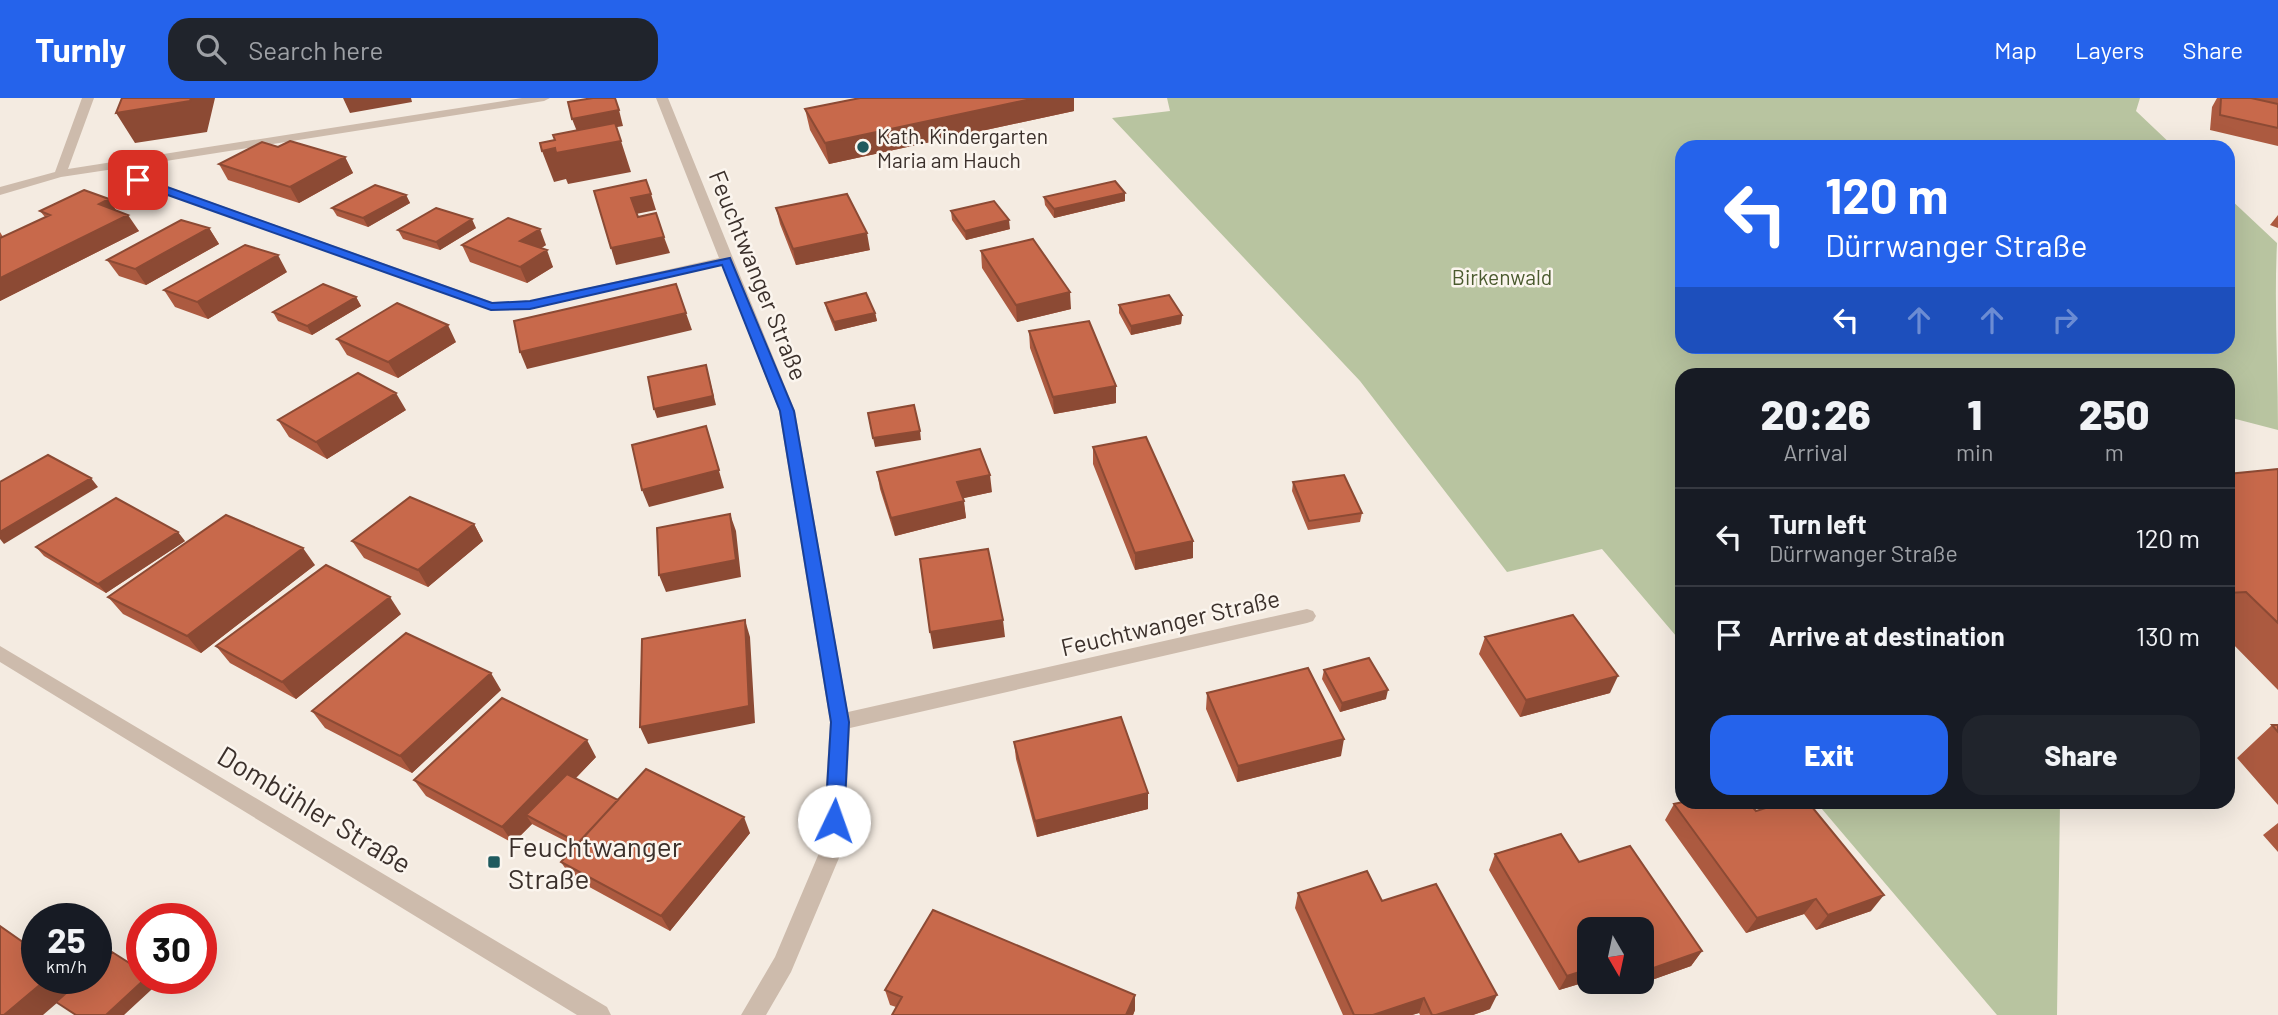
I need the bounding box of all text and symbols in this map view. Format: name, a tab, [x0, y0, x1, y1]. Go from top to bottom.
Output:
search box	[168, 18, 658, 81]
text: Turnly	[35, 29, 126, 69]
icon: search	[192, 30, 230, 68]
text: Search here	[248, 34, 383, 65]
text: Map	[1994, 35, 2037, 64]
text: Layers	[2075, 35, 2144, 64]
text: Share	[2182, 35, 2243, 64]
place label: Kath. Kindergarten Maria am Hauch	[877, 123, 1048, 172]
marker: Kath. Kindergarten Maria am Hauch	[855, 139, 871, 155]
pin	[108, 150, 168, 210]
icon: arrive	[119, 161, 157, 199]
text: 120 m	[1825, 165, 1948, 224]
street label: Feuchtwanger Straße	[704, 166, 814, 384]
icon: left	[1710, 168, 1801, 259]
text: Dürrwanger Straße	[1825, 225, 2087, 263]
park label: Birkenwald	[1452, 264, 1552, 289]
icon: left	[1827, 301, 1865, 339]
icon: ahead	[1900, 301, 1938, 339]
icon: ahead	[1973, 301, 2011, 339]
icon: right	[2046, 301, 2084, 339]
text: 20:26	[1760, 388, 1871, 438]
text: 1	[1967, 388, 1982, 438]
text: 250	[2079, 388, 2150, 438]
text: Arrival	[1783, 438, 1848, 466]
text: min	[1956, 438, 1993, 466]
text: m	[2105, 438, 2124, 466]
text: Turn left	[1769, 508, 1867, 539]
icon: left	[1710, 518, 1748, 556]
text: 120 m	[2136, 522, 2200, 553]
text: Dürrwanger Straße	[1769, 539, 1958, 567]
street label: Feuchtwanger Straße	[1058, 583, 1282, 661]
icon: arrive	[1710, 616, 1748, 654]
text: Arrive at destination	[1769, 620, 2005, 651]
text: 130 m	[2136, 620, 2200, 651]
button: Exit	[1710, 715, 1948, 795]
button: Share	[1962, 715, 2200, 795]
street label: Dombühler Straße	[212, 738, 418, 880]
position arrow	[797, 784, 871, 858]
place label: Feuchtwanger Straße	[508, 829, 682, 895]
marker: Feuchtwanger Straße	[486, 854, 502, 870]
speed limit sign: 30	[126, 903, 217, 994]
north arrow	[1577, 917, 1654, 994]
map controls	[1577, 917, 1654, 994]
text: 25	[47, 918, 86, 960]
text: km/h	[46, 955, 87, 977]

